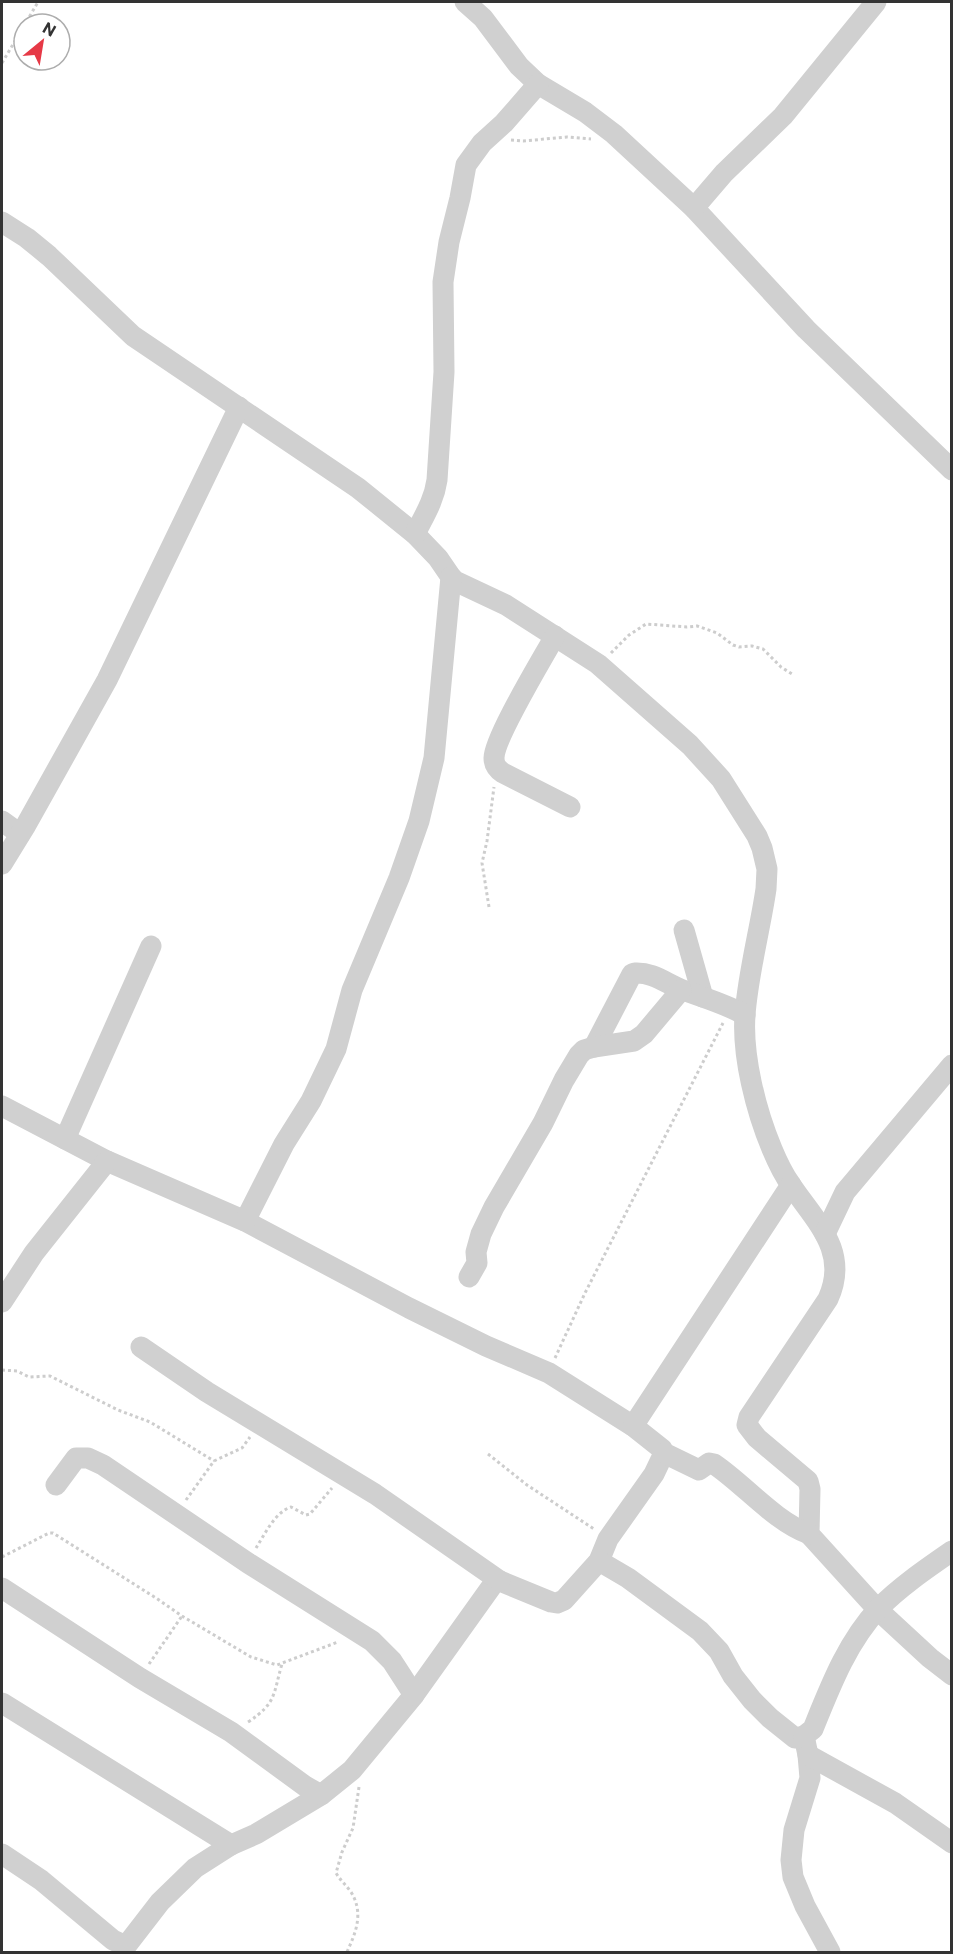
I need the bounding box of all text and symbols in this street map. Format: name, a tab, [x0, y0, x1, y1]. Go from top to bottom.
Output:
north arrow	[12, 12, 72, 72]
text: N	[40, 17, 60, 40]

